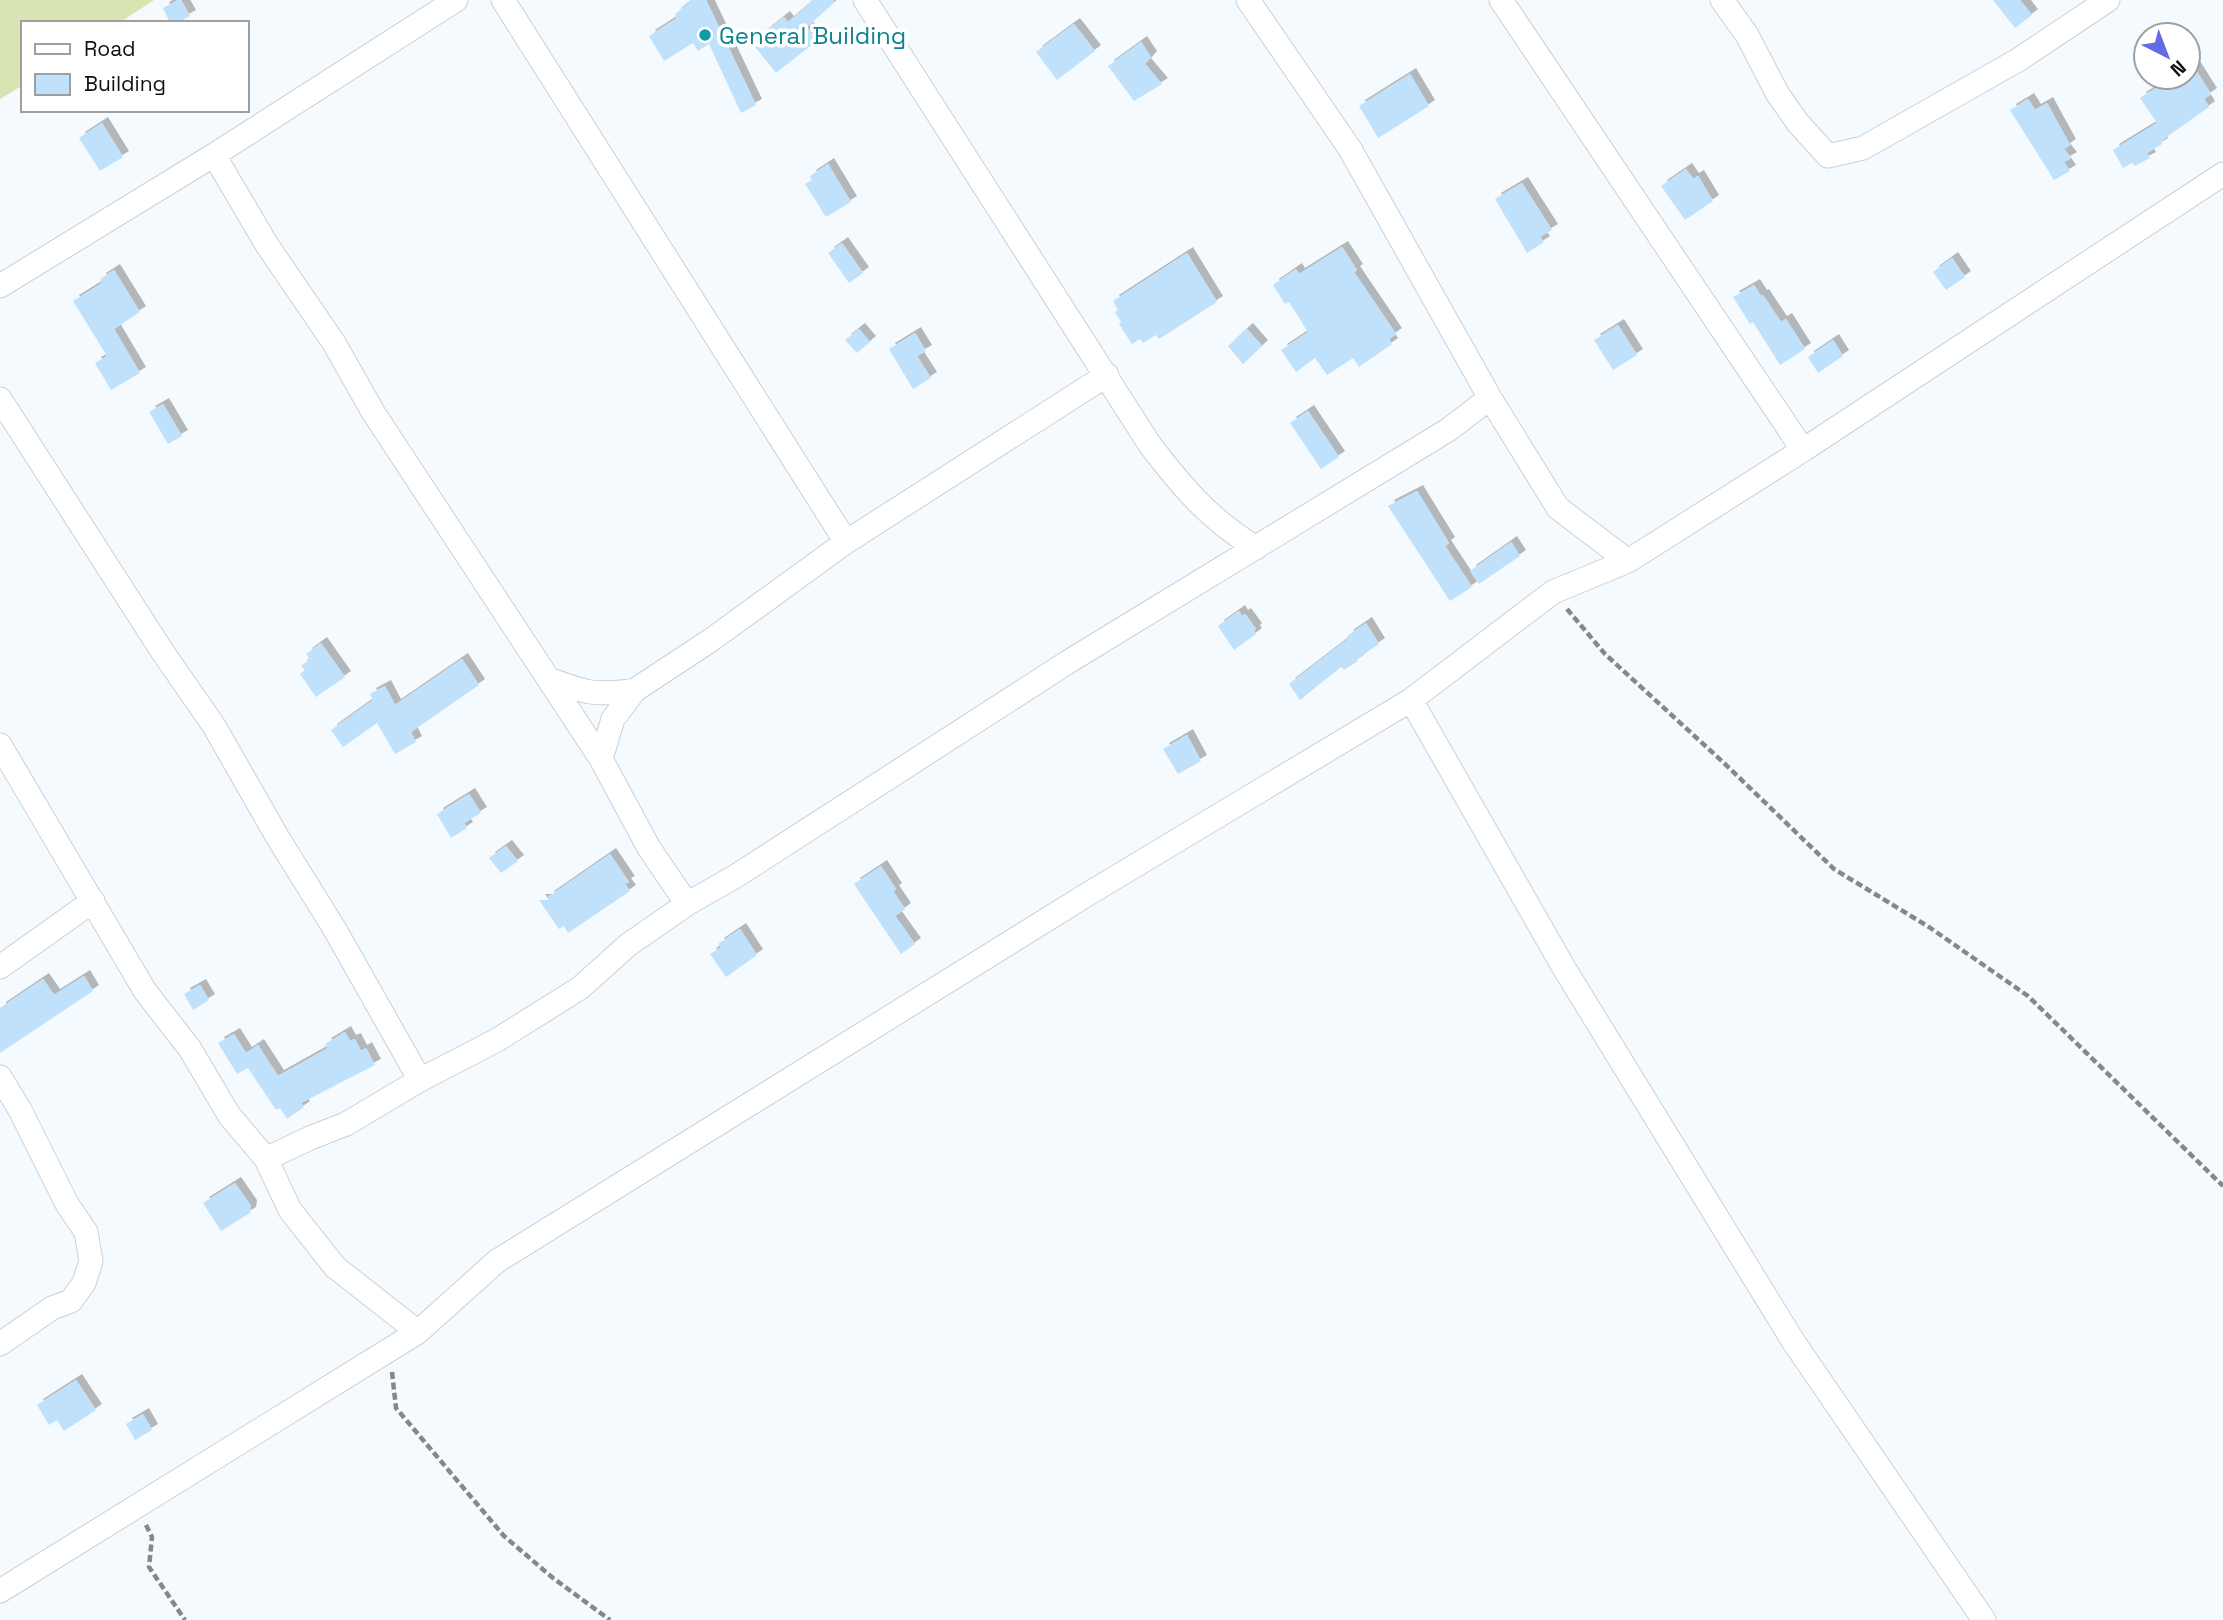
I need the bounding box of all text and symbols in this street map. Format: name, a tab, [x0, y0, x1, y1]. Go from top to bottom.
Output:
place label: General Building	[719, 20, 906, 51]
legend	[21, 21, 248, 112]
north arrow	[2132, 21, 2202, 91]
marker: General Building	[697, 27, 713, 43]
text: Road	[84, 35, 136, 62]
text: N	[2165, 55, 2191, 82]
text: Building	[84, 70, 166, 97]

